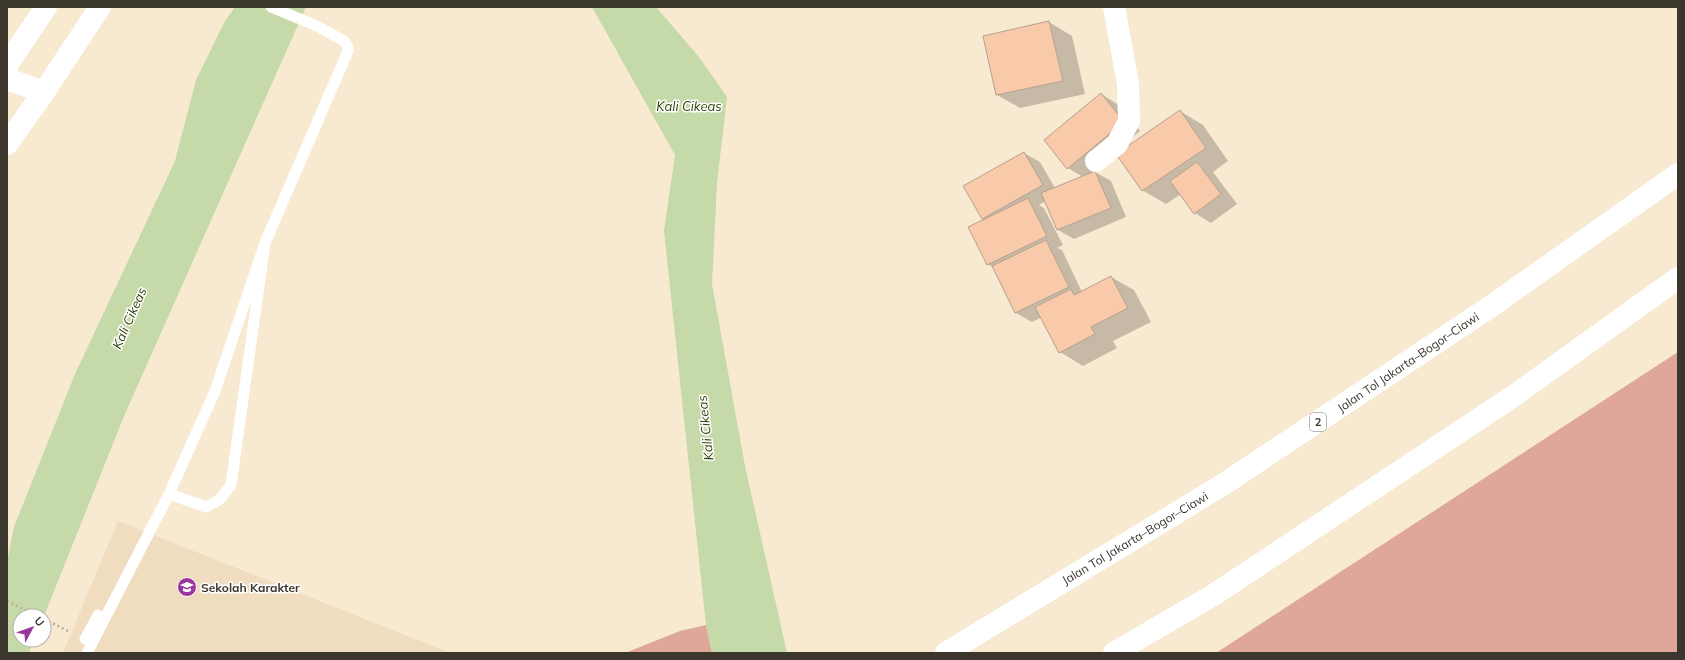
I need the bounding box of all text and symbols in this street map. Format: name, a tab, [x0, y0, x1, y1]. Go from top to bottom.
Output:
water label: Kali Cikeas	[656, 98, 722, 114]
water label: Kali Cikeas	[108, 285, 150, 351]
street label: Jalan Tol Jakarta–Bogor–Ciawi	[1334, 309, 1482, 415]
water label: Kali Cikeas	[694, 395, 716, 461]
road number: 2	[1310, 413, 1326, 431]
street label: Jalan Tol Jakarta–Bogor–Ciawi	[1059, 488, 1211, 588]
school or university icon: Sekolah Karakter	[176, 576, 198, 598]
place label: Sekolah Karakter	[201, 580, 300, 595]
north arrow	[12, 608, 52, 648]
text: U	[32, 614, 48, 629]

